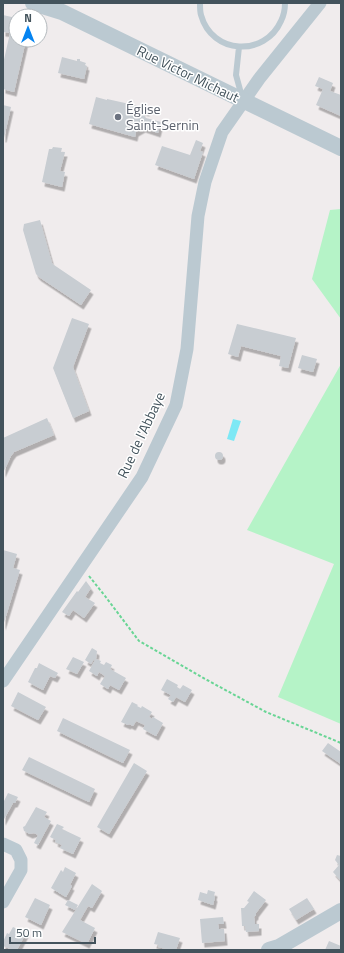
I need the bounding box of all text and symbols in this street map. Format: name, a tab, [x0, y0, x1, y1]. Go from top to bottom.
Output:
north arrow	[8, 8, 48, 48]
text: N	[24, 10, 32, 26]
street label: Rue Victor Michaut	[133, 40, 243, 107]
place label: Église Saint-Sernin	[126, 98, 199, 135]
marker: Église Saint-Sernin	[113, 112, 123, 122]
street label: Rue de l'Abbaye	[111, 388, 170, 481]
scale bar	[10, 919, 95, 945]
text: 50 m	[16, 923, 42, 942]

